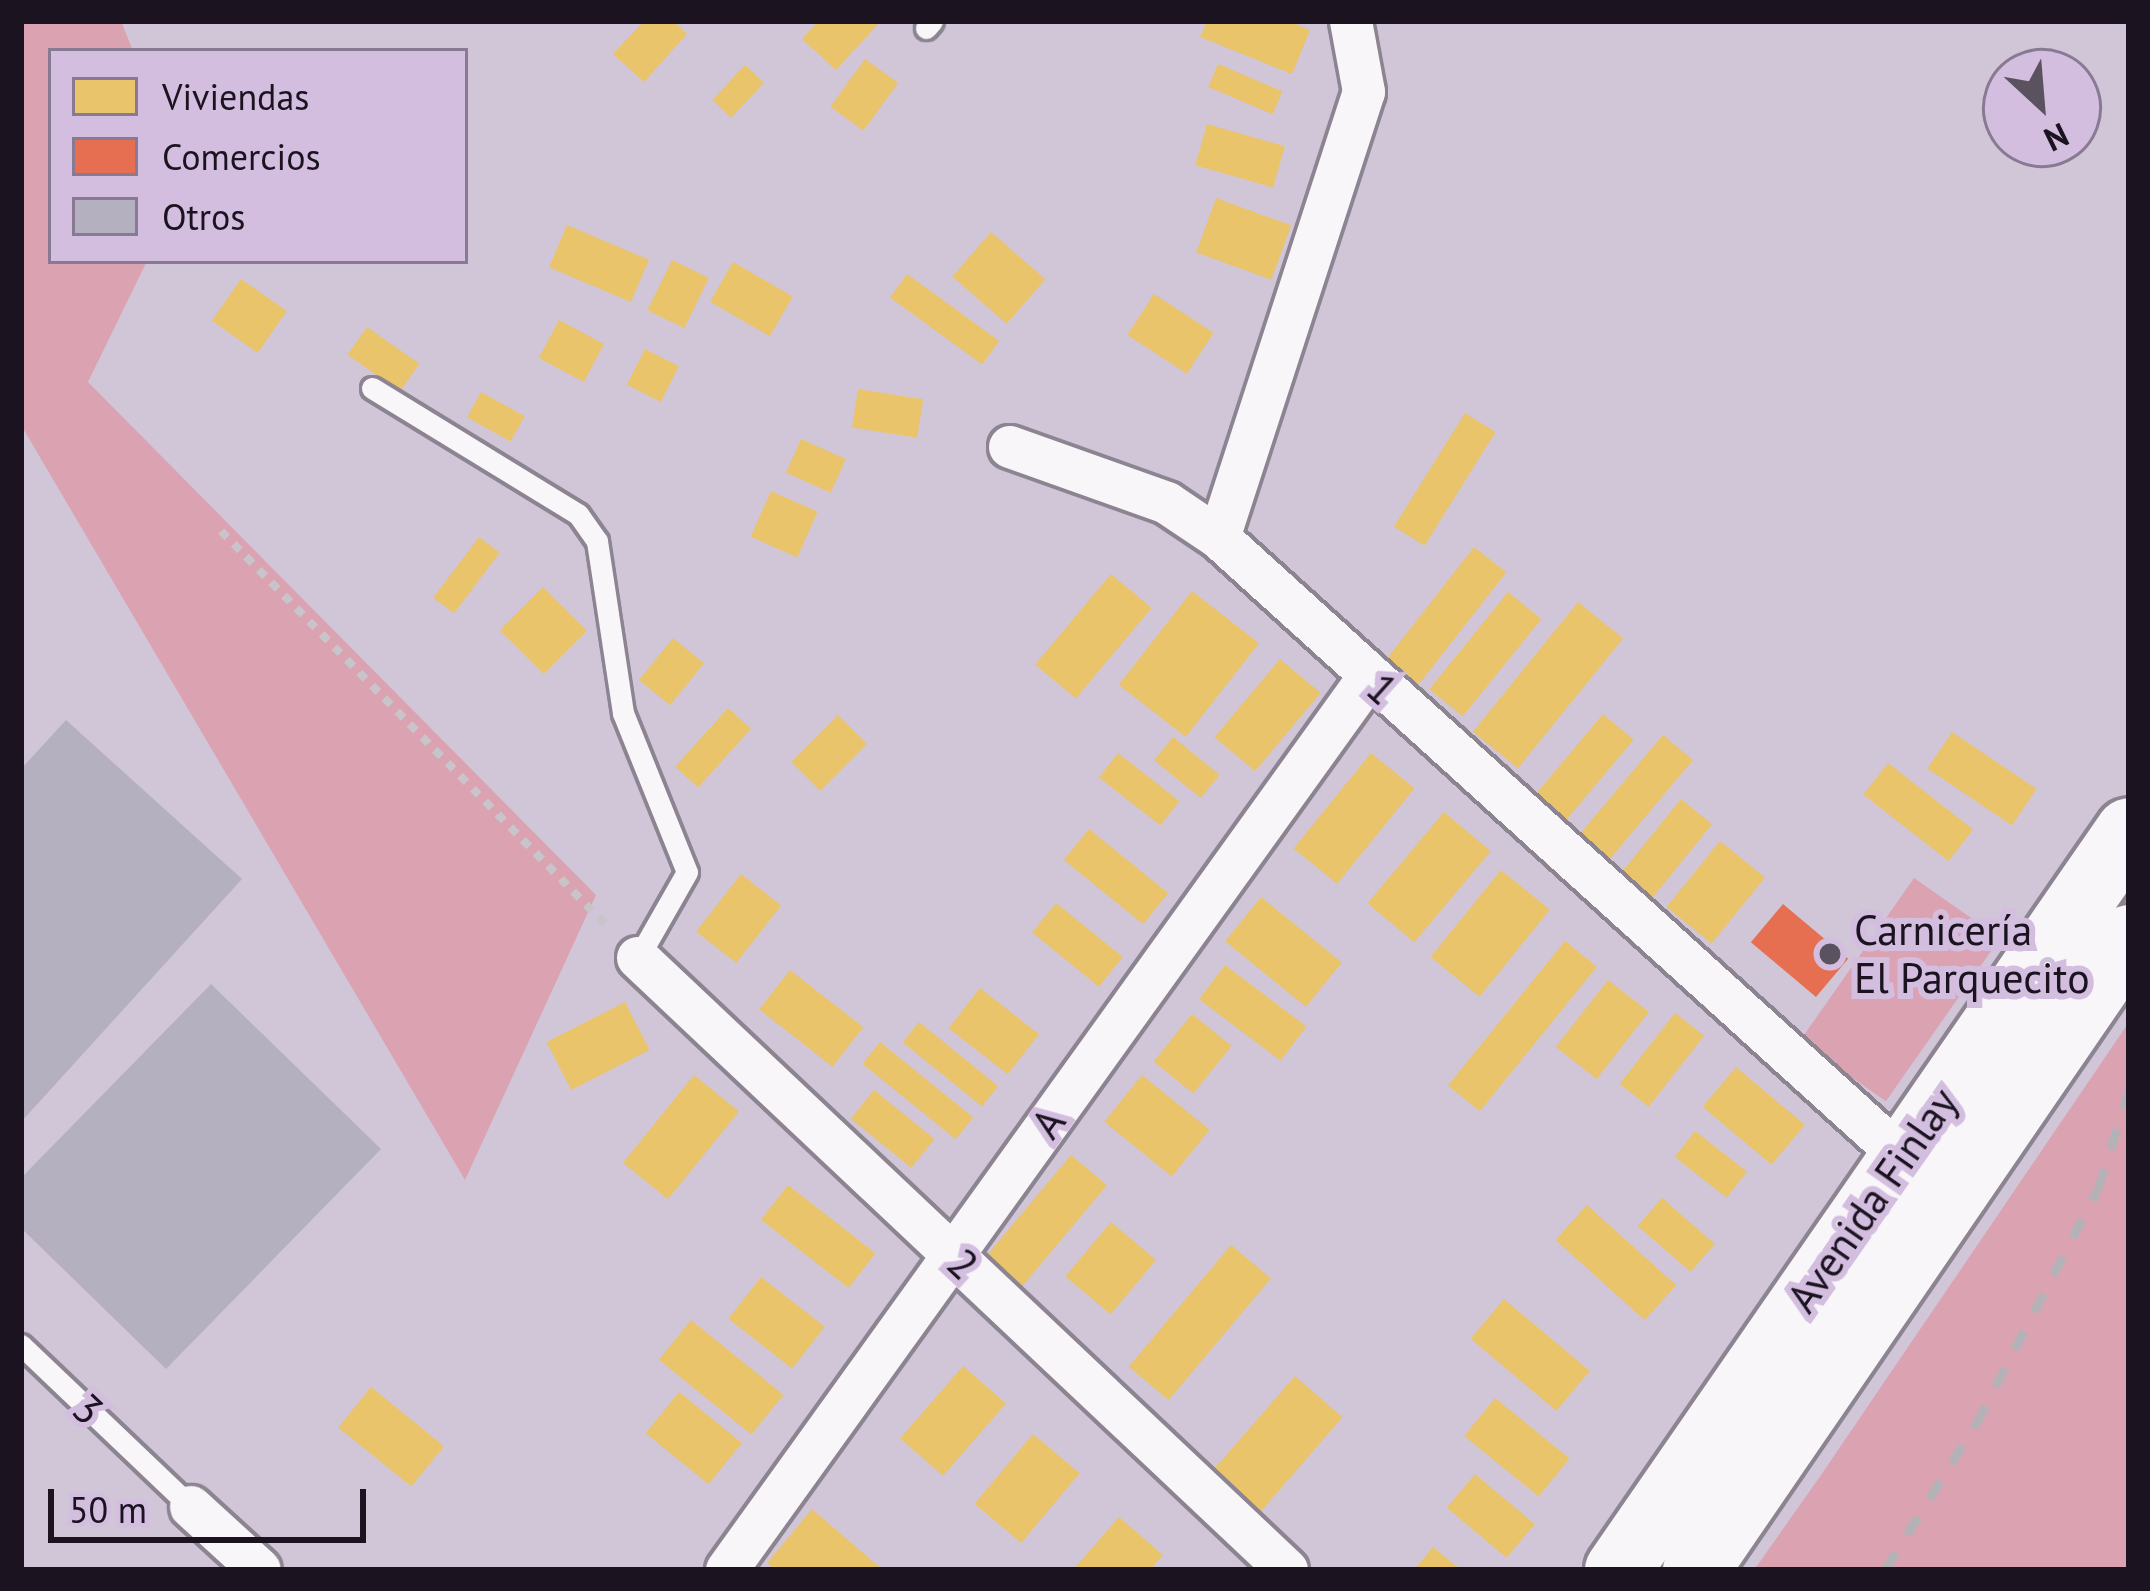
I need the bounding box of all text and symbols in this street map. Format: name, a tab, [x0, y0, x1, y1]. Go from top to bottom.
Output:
legend	[48, 48, 468, 264]
north arrow	[1982, 48, 2102, 168]
text: Viviendas	[162, 73, 309, 120]
text: N	[2038, 114, 2076, 162]
text: Comercios	[162, 133, 321, 180]
text: Otros	[162, 193, 246, 240]
street label: 1	[1357, 663, 1407, 715]
place label: Carnicería El Parquecito	[1854, 905, 2090, 1004]
marker: Carnicería El Parquecito	[1817, 941, 1843, 967]
street label: Avenida Finlay	[1776, 1078, 1968, 1322]
street label: A	[1020, 1098, 1076, 1148]
street label: 2	[937, 1238, 989, 1290]
street label: 3	[62, 1383, 114, 1435]
scale bar	[54, 1465, 372, 1539]
text: 50 m	[69, 1486, 147, 1533]

